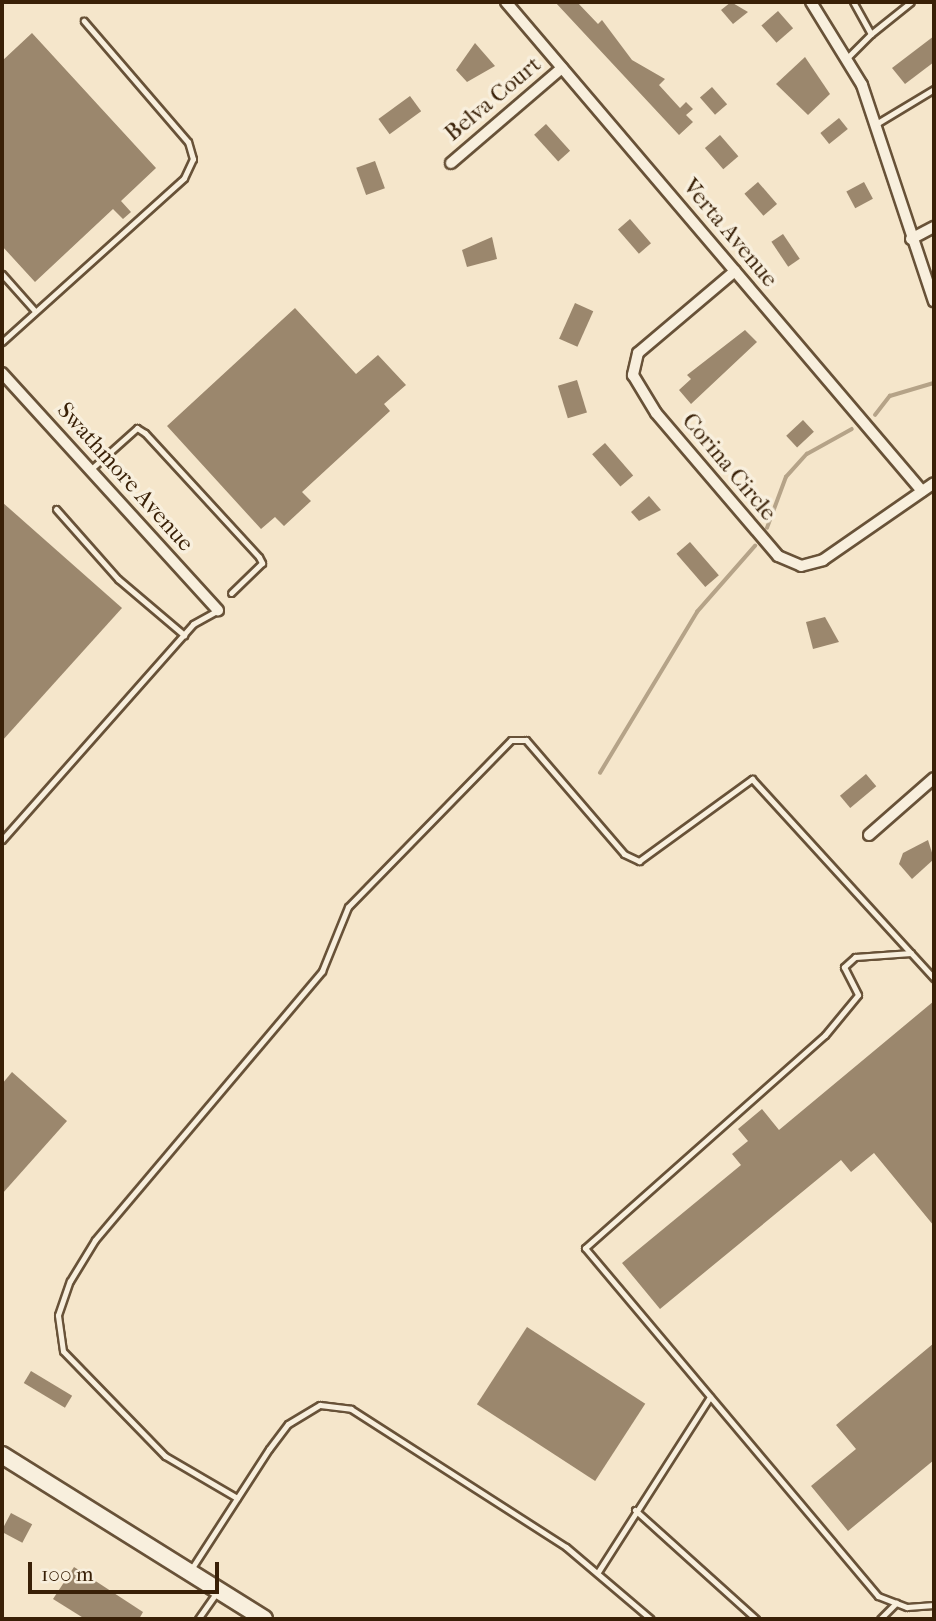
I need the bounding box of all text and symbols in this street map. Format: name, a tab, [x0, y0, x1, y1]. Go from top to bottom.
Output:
street label: Belva Court	[439, 51, 547, 147]
street label: Verta Avenue	[677, 173, 783, 293]
street label: Swathmore Avenue	[51, 397, 199, 557]
street label: Corina Circle	[676, 408, 782, 526]
scale bar	[32, 1548, 222, 1592]
text: 100 m	[41, 1562, 94, 1586]

